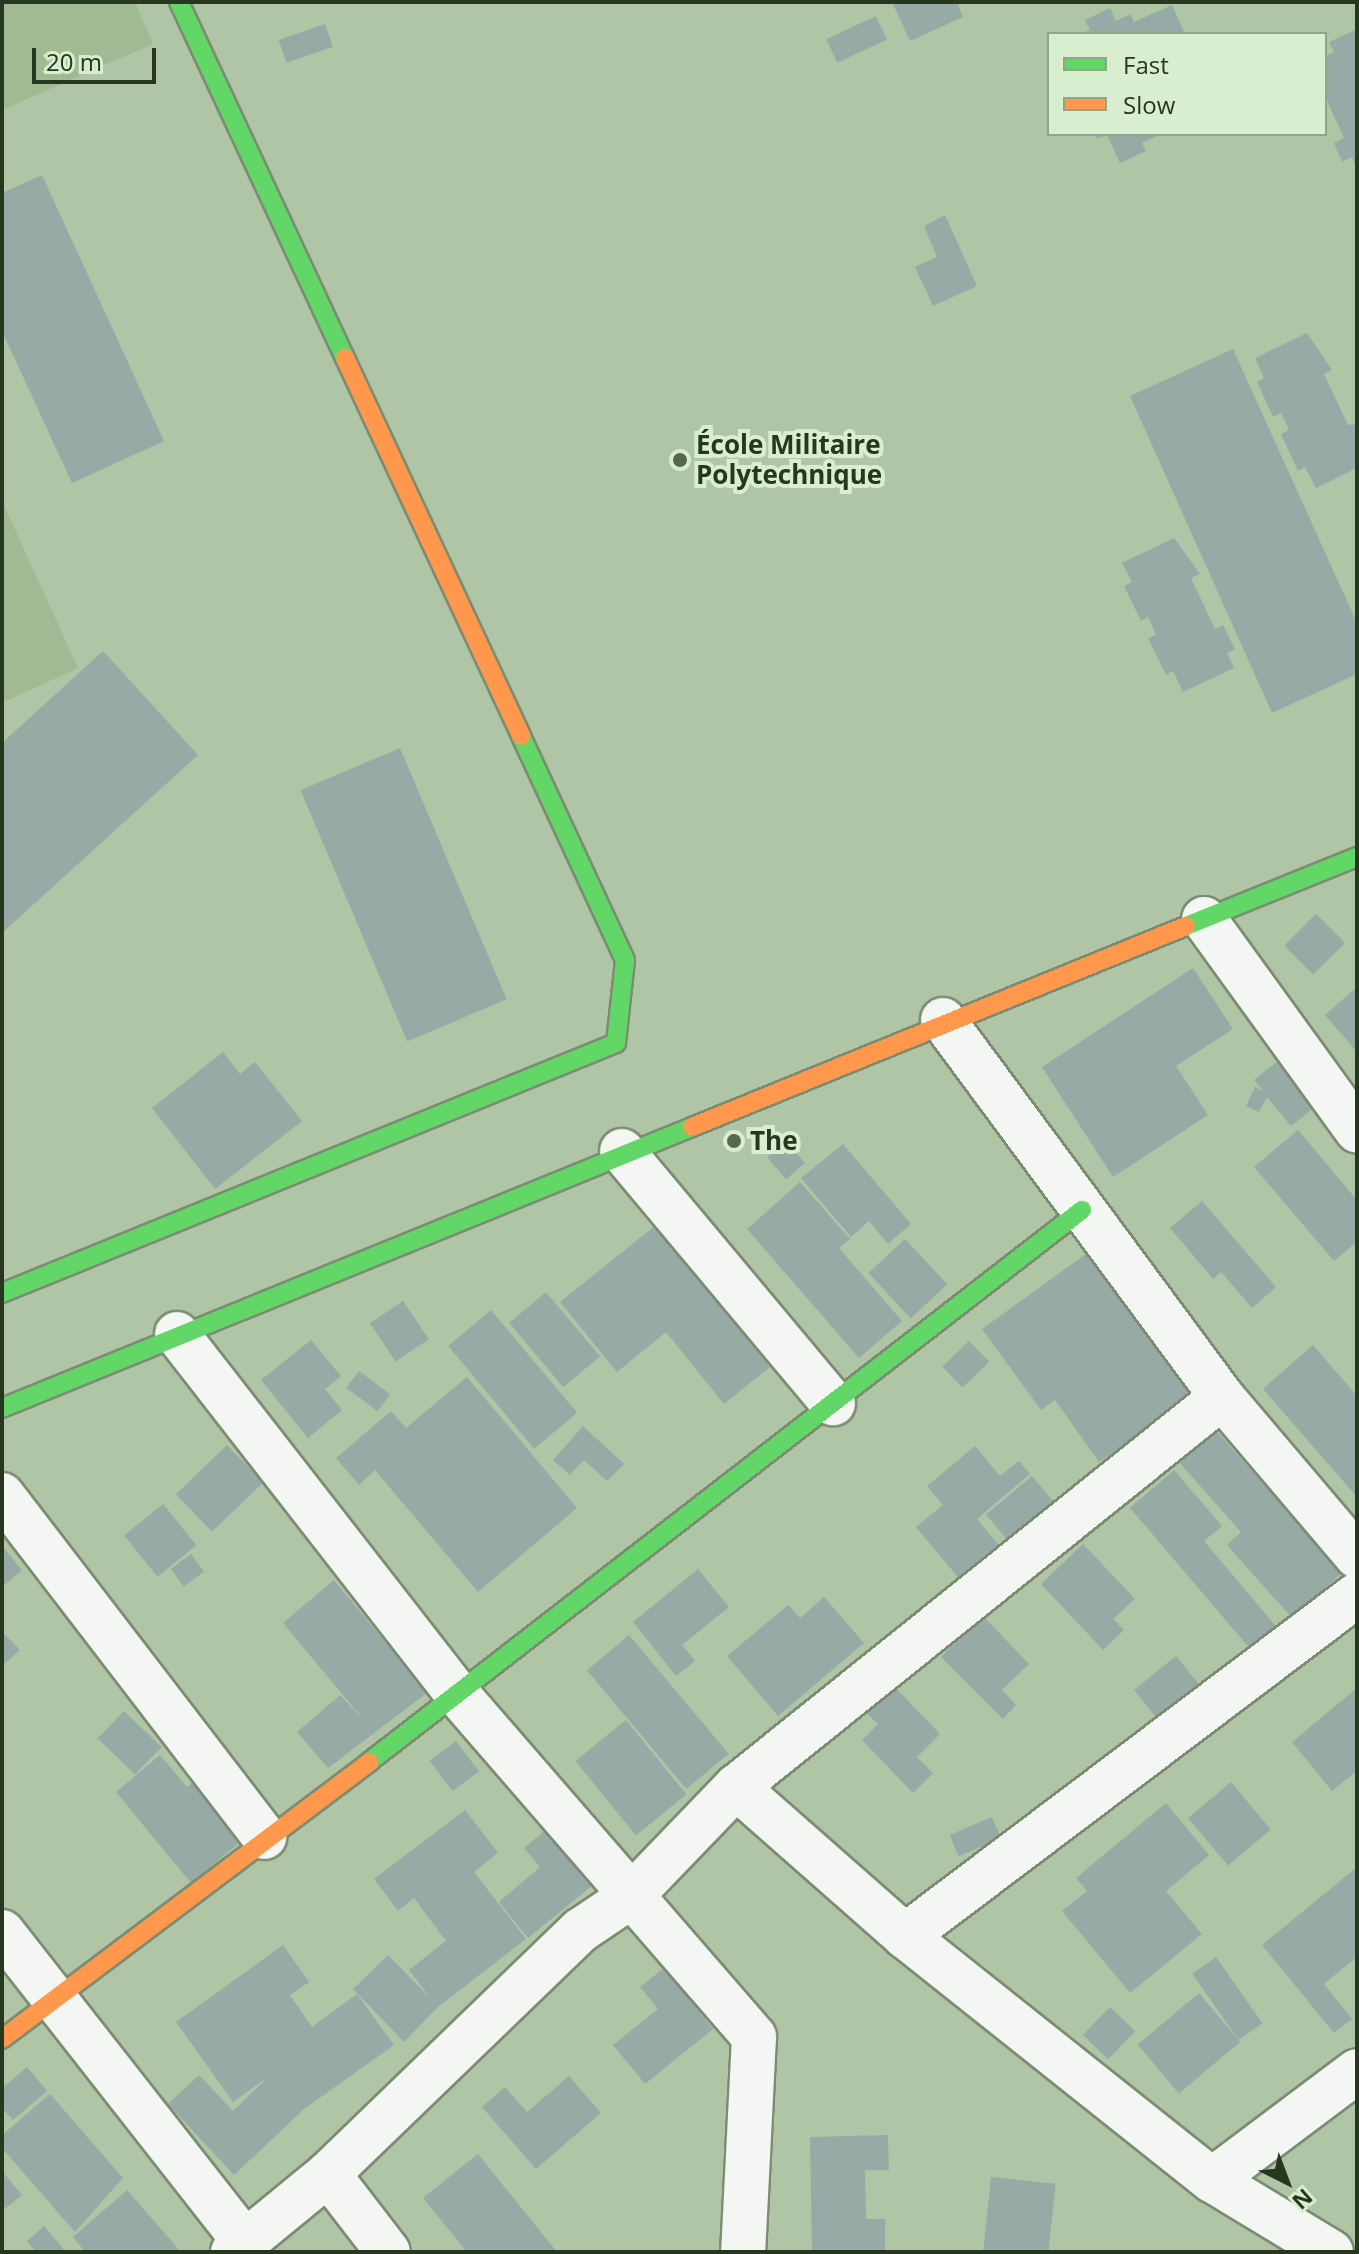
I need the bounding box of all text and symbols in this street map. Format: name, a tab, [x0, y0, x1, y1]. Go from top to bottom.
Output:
scale bar	[36, 32, 160, 82]
legend	[1047, 32, 1327, 136]
text: 20 m	[46, 45, 102, 78]
text: Fast	[1123, 48, 1169, 81]
text: Slow	[1123, 88, 1175, 121]
place label: École Militaire Polytechnique	[696, 429, 882, 490]
marker: École Militaire Polytechnique	[671, 451, 689, 469]
place label: The	[750, 1125, 798, 1157]
marker: The	[725, 1132, 743, 1150]
north arrow	[1247, 2142, 1327, 2222]
text: N	[1286, 2183, 1320, 2217]

